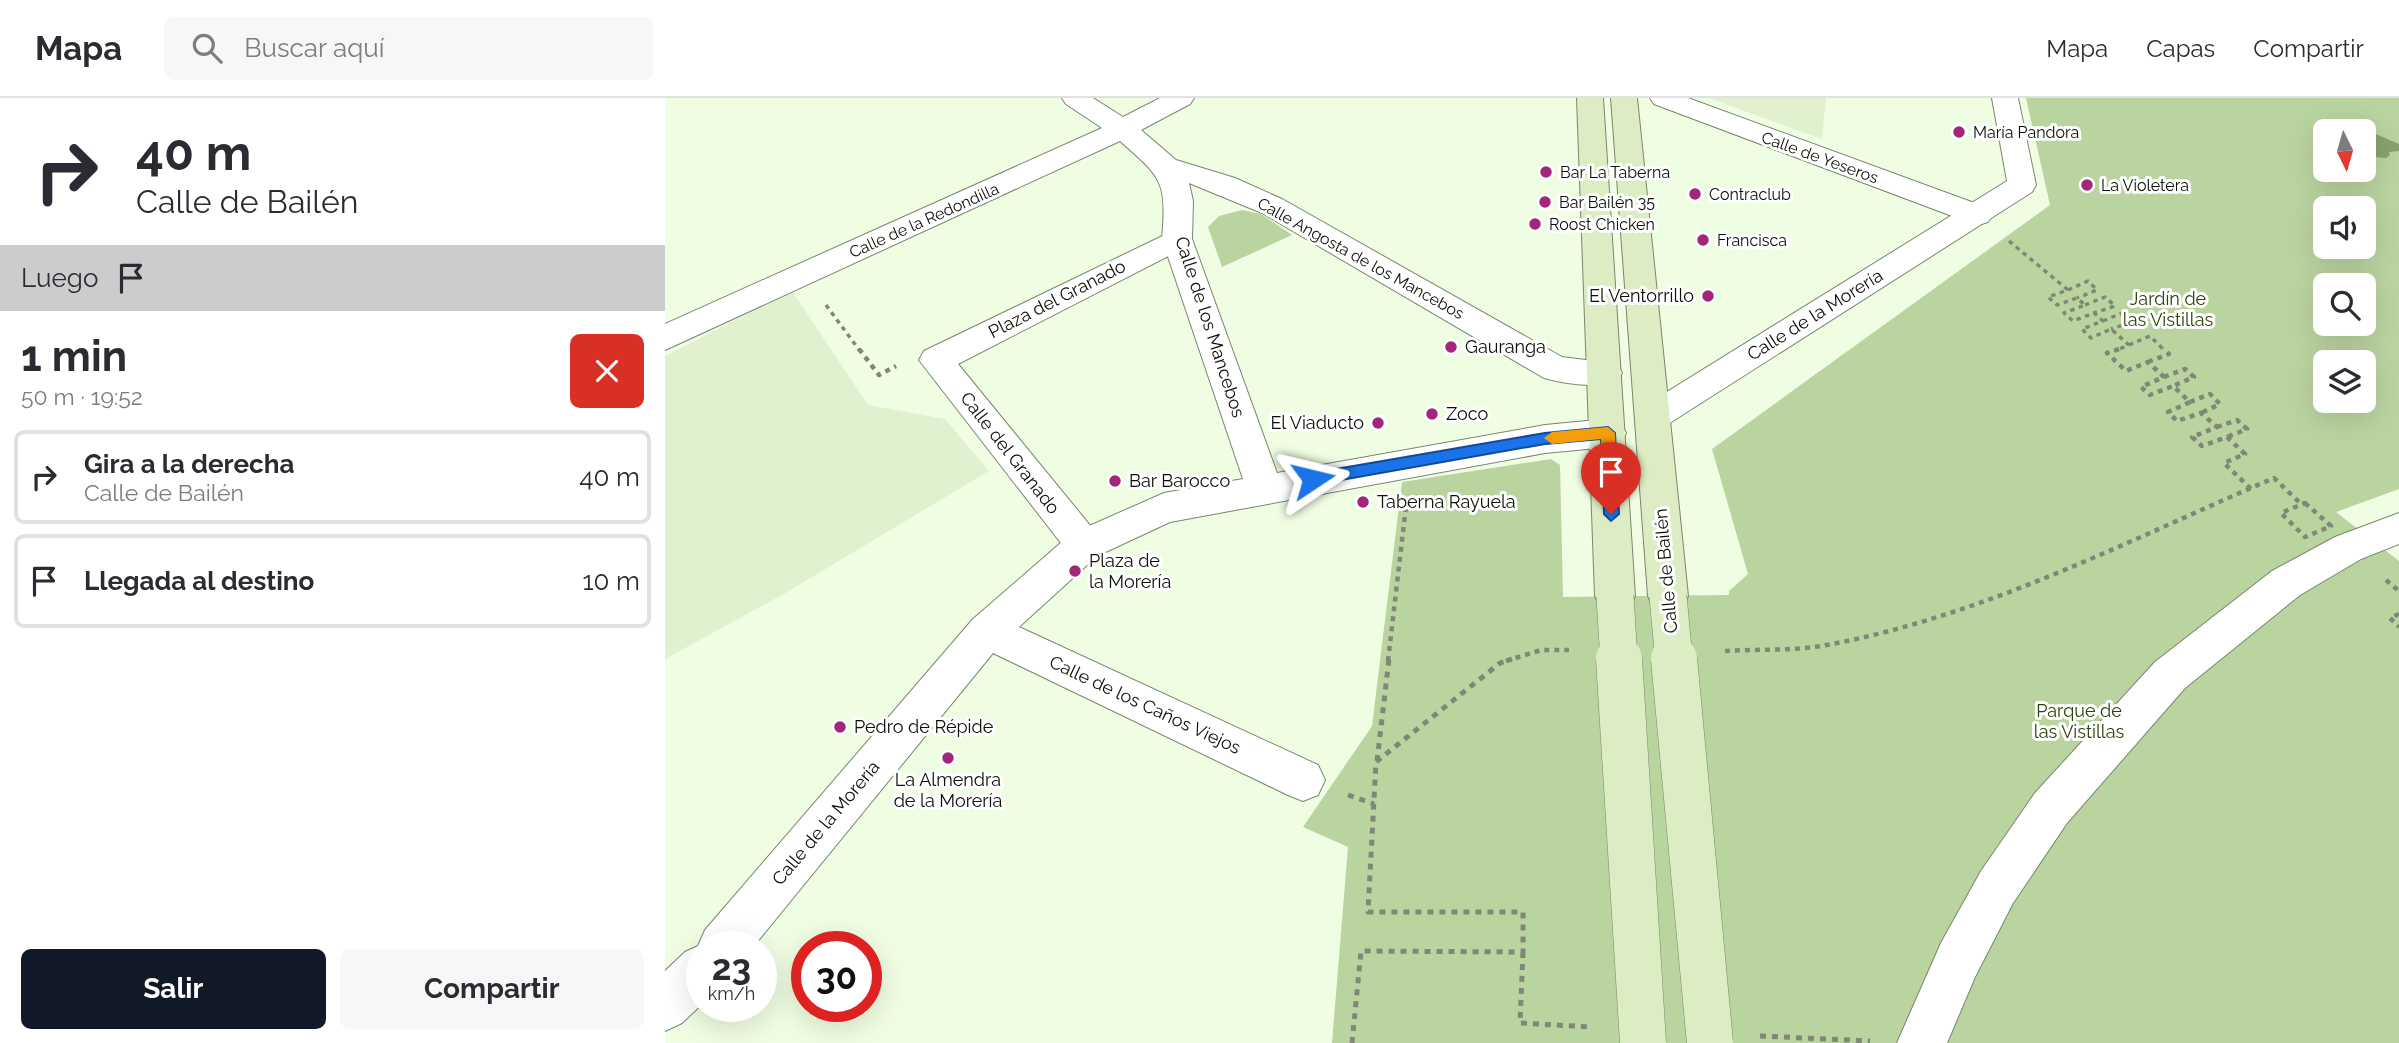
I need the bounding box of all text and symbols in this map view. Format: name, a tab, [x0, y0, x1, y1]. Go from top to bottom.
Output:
search box	[164, 17, 654, 80]
text: Mapa	[35, 29, 122, 68]
icon: search	[188, 29, 226, 67]
text: Buscar aquí	[244, 33, 384, 63]
text: Mapa	[2046, 34, 2108, 63]
text: Capas	[2146, 34, 2215, 63]
text: Compartir	[2253, 34, 2364, 63]
north arrow	[2313, 119, 2377, 182]
map controls	[2313, 119, 2376, 413]
place label: María Pandora	[1973, 123, 2079, 142]
text: 40 m	[136, 124, 251, 181]
marker: María Pandora	[1951, 124, 1967, 140]
icon: right	[21, 126, 112, 217]
street label: Calle de Yeseros	[1759, 128, 1881, 187]
place label: Bar La Taberna	[1560, 163, 1670, 182]
marker: Bar La Taberna	[1538, 164, 1554, 180]
place label: La Violetera	[2101, 176, 2189, 195]
marker: La Violetera	[2079, 177, 2095, 193]
street label: Calle de la Redondilla	[846, 179, 1002, 262]
text: Calle de Bailén	[136, 183, 358, 220]
place label: Contraclub	[1709, 185, 1791, 204]
marker: Contraclub	[1687, 186, 1703, 202]
place label: Bar Bailén 35	[1559, 193, 1655, 212]
street label: Calle Angosta de los Mancebos	[1254, 194, 1468, 323]
marker: Bar Bailén 35	[1537, 194, 1553, 210]
button: sound	[2313, 196, 2376, 259]
place label: Roost Chicken	[1549, 215, 1655, 234]
marker: Roost Chicken	[1527, 216, 1543, 232]
place label: Francisca	[1717, 231, 1787, 250]
marker: Francisca	[1695, 232, 1711, 248]
street label: Calle de los Mancebos	[1171, 234, 1250, 420]
street label: Plaza del Granado	[985, 255, 1129, 342]
icon: arrive	[112, 259, 150, 297]
text: Luego	[21, 263, 98, 293]
street label: Calle de la Morería	[1743, 264, 1886, 365]
button: search	[2313, 273, 2376, 336]
place label: El Ventorrillo	[1589, 285, 1694, 306]
marker: El Ventorrillo	[1700, 288, 1716, 304]
park label: Jardín de las Vistillas	[2123, 288, 2214, 330]
text: 1 min	[21, 332, 127, 381]
button: close	[570, 334, 644, 408]
place label: Gauranga	[1465, 336, 1546, 357]
marker: Gauranga	[1443, 339, 1459, 355]
button: layers	[2313, 350, 2376, 413]
text: 50 m · 19:52	[21, 383, 143, 410]
street label: Calle del Granado	[956, 388, 1065, 518]
place label: Zoco	[1446, 403, 1489, 424]
marker: Zoco	[1424, 406, 1440, 422]
place label: El Viaducto	[1270, 412, 1364, 433]
marker: El Viaducto	[1370, 415, 1386, 431]
position arrow	[1276, 442, 1350, 516]
pin	[1581, 442, 1641, 514]
text: Gira a la derecha	[84, 449, 294, 479]
icon: arrive	[1592, 453, 1630, 491]
icon: right	[25, 458, 63, 496]
text: 40 m	[579, 462, 640, 492]
place label: Bar Barocco	[1129, 470, 1230, 491]
marker: Bar Barocco	[1107, 473, 1123, 489]
text: Calle de Bailén	[84, 479, 244, 506]
place label: Taberna Rayuela	[1377, 491, 1516, 512]
marker: Taberna Rayuela	[1355, 494, 1371, 510]
street label: Calle de Bailén	[1650, 508, 1681, 634]
place label: Plaza de la Morería	[1089, 550, 1171, 592]
icon: arrive	[25, 562, 63, 600]
marker: Plaza de la Morería	[1067, 563, 1083, 579]
text: Llegada al destino	[84, 566, 314, 596]
text: 10 m	[582, 566, 640, 596]
street label: Calle de los Caños Viejos	[1046, 651, 1244, 758]
park label: Parque de las Vistillas	[2034, 700, 2125, 742]
place label: Pedro de Répide	[854, 716, 994, 737]
marker: Pedro de Répide	[832, 719, 848, 735]
marker: La Almendra de la Morería	[940, 750, 956, 766]
street label: Calle de la Morería	[768, 756, 884, 889]
place label: La Almendra de la Morería	[894, 769, 1002, 811]
speed limit sign: 30	[791, 931, 882, 1022]
text: 23	[712, 947, 751, 988]
button: Salir	[21, 949, 326, 1029]
button: Compartir	[340, 949, 644, 1029]
text: km/h	[708, 983, 755, 1004]

